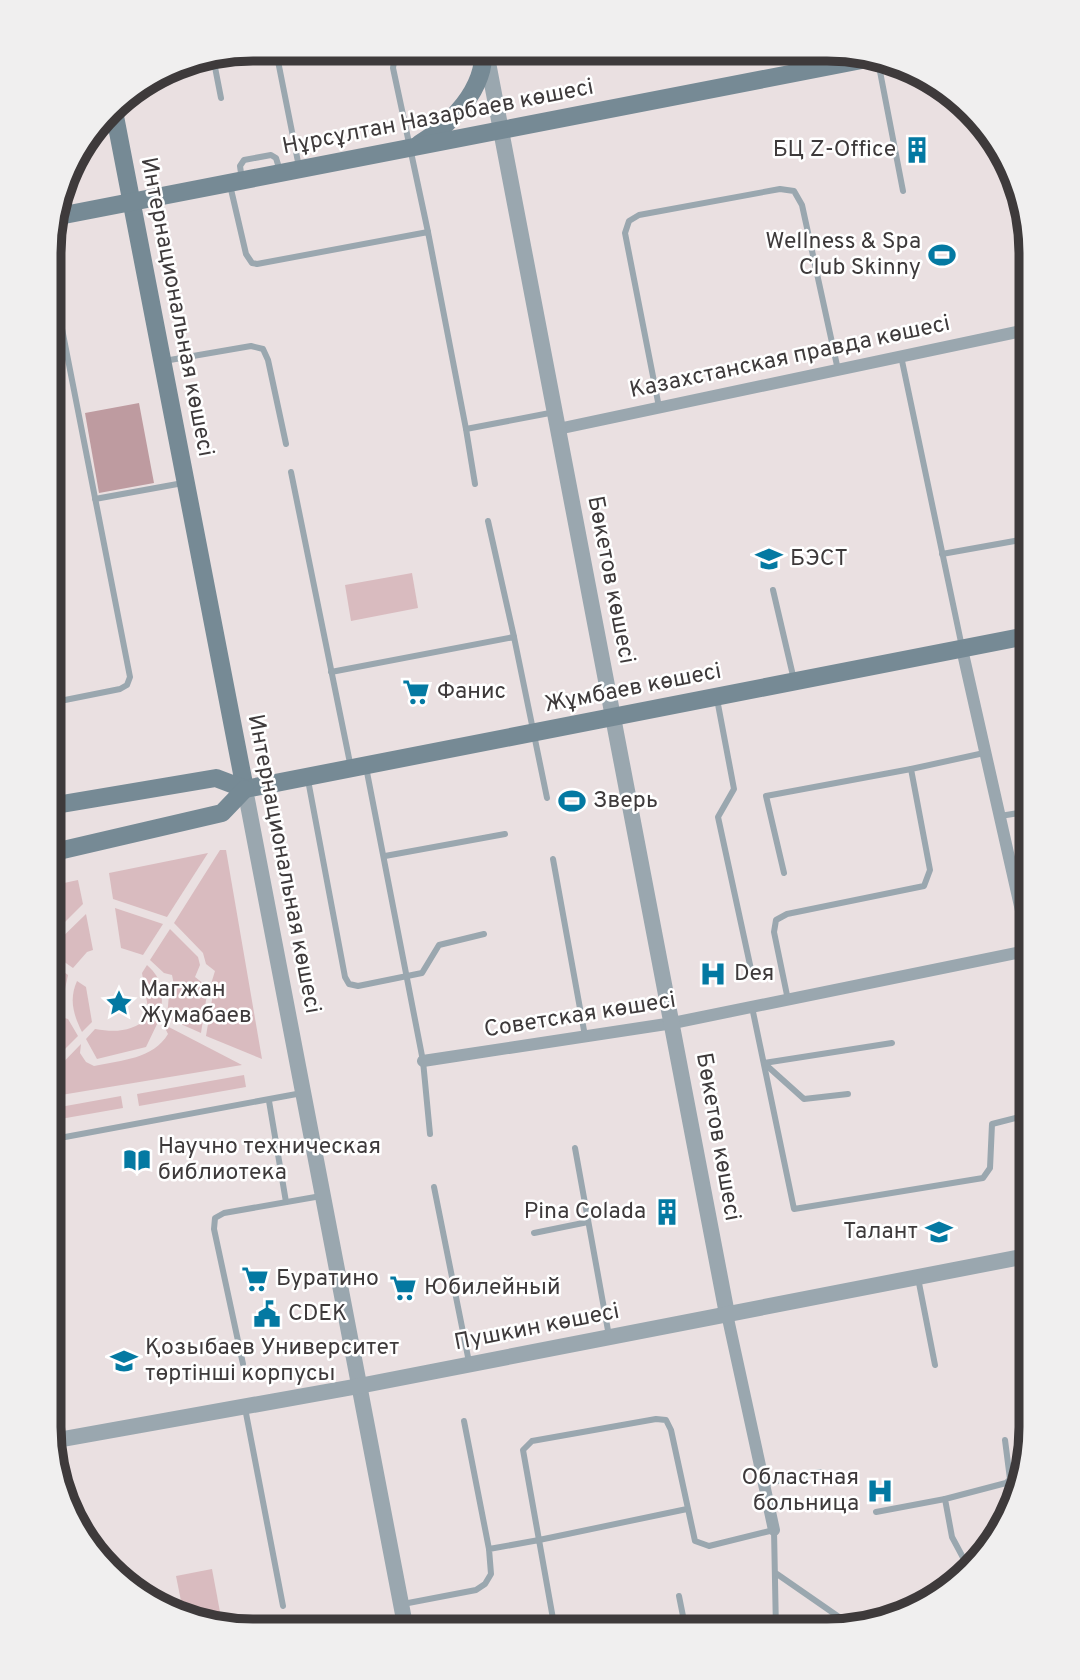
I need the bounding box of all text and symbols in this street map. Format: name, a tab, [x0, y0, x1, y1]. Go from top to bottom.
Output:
street label: Нұрсұлтан Назарбаев көшесі	[280, 74, 596, 162]
building icon: БЦ Z-Office	[902, 135, 932, 165]
place label: БЦ Z-Office	[773, 136, 896, 165]
street label: Интернациональная көшесі	[133, 155, 219, 459]
place label: Wellness & Spa Club Skinny	[765, 228, 921, 283]
sports icon: Wellness & Spa Club Skinny	[927, 240, 957, 270]
street label: Казахстанская правда көшесі	[627, 310, 953, 406]
street label: Бөкетов көшесі	[580, 494, 640, 666]
school or university icon: БЭСТ	[754, 544, 784, 574]
place label: БЭСТ	[790, 545, 848, 574]
street label: Жұмбаев көшесі	[542, 658, 724, 720]
supermarket icon: Фанис	[401, 677, 431, 707]
place label: Фанис	[437, 678, 506, 707]
street label: Интернациональная көшесі	[240, 712, 326, 1016]
sports icon: Зверь	[557, 786, 587, 816]
place label: Зверь	[593, 787, 658, 816]
hospital icon: Deя	[698, 959, 728, 989]
place label: Deя	[734, 960, 774, 989]
place label: Магжан Жумабаев	[140, 976, 252, 1031]
street label: Советская көшесі	[482, 987, 678, 1045]
place icon: Магжан Жумабаев	[104, 988, 134, 1018]
street label: Бөкетов көшесі	[688, 1051, 746, 1223]
place label: Научно техническая библиотека	[158, 1133, 381, 1188]
library icon: Научно техническая библиотека	[122, 1145, 152, 1175]
building icon: Pina Colada	[652, 1197, 682, 1227]
place label: Pina Colada	[524, 1198, 646, 1227]
school or university icon: Талант	[924, 1217, 954, 1247]
place label: Талант	[843, 1218, 918, 1247]
supermarket icon: Буратино	[240, 1264, 270, 1294]
place label: Буратино	[276, 1265, 379, 1294]
supermarket icon: Юбилейный	[388, 1273, 418, 1303]
place label: Юбилейный	[424, 1274, 561, 1303]
street label: Пушкин көшесі	[452, 1298, 622, 1358]
public building icon: CDEK	[252, 1299, 282, 1329]
place label: CDEK	[288, 1300, 347, 1329]
place label: Қозыбаев Университет төртінші корпусы	[145, 1334, 399, 1389]
school or university icon: Қозыбаев Университет төртінші корпусы	[109, 1346, 139, 1376]
place label: Областная больница	[742, 1464, 859, 1519]
hospital icon: Областная больница	[865, 1476, 895, 1506]

